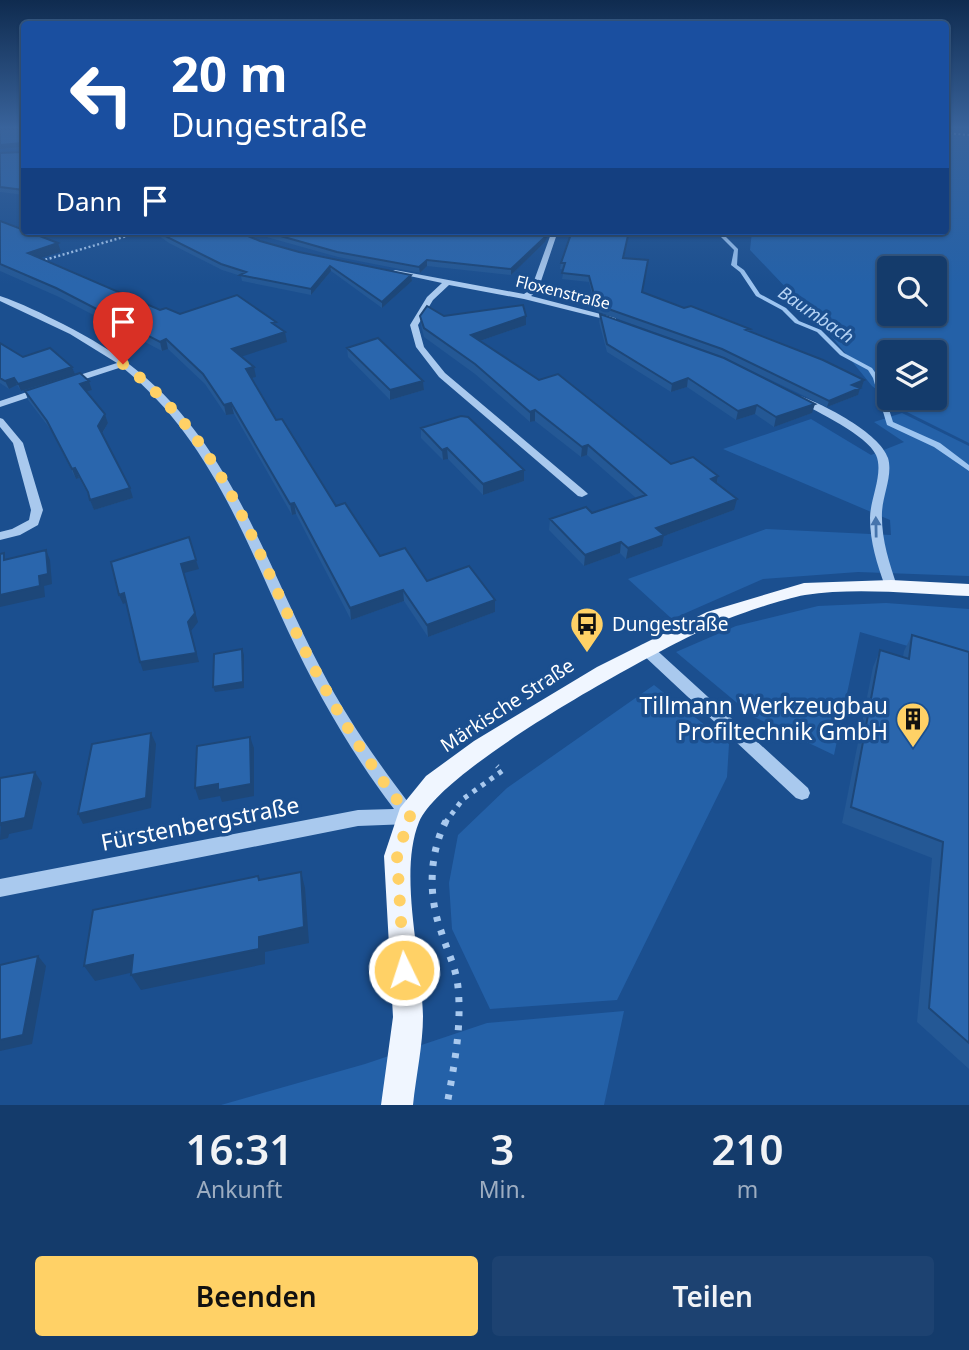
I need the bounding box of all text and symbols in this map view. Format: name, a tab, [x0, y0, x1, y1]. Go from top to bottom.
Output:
text: 20 m	[171, 40, 288, 106]
icon: left	[56, 49, 147, 140]
text: Dungestraße	[171, 103, 367, 146]
icon: arrive	[136, 182, 174, 220]
text: Dann	[56, 183, 122, 219]
map controls	[877, 256, 947, 410]
button: search	[877, 256, 947, 326]
street label: Floxenstraße	[513, 270, 613, 314]
water label: Baumbach	[774, 280, 859, 348]
pin	[93, 292, 153, 364]
icon: arrive	[104, 303, 142, 341]
button: layers	[877, 340, 947, 410]
one-way arrow	[870, 516, 882, 538]
bus stop icon: Dungestraße	[568, 605, 606, 654]
place label: Dungestraße	[612, 611, 729, 637]
street label: Märkische Straße	[435, 652, 579, 758]
place label: Tillmann Werkzeugbau Profiltechnik GmbH	[640, 689, 888, 747]
building icon: Tillmann Werkzeugbau Profiltechnik GmbH	[894, 700, 932, 749]
street label: Fürstenbergstraße	[98, 788, 302, 858]
position arrow	[367, 933, 441, 1007]
text: 16:31	[186, 1120, 293, 1177]
text: 3	[490, 1120, 514, 1177]
text: 210	[711, 1120, 783, 1177]
text: Ankunft	[196, 1173, 282, 1205]
text: Min.	[479, 1173, 526, 1205]
text: m	[737, 1173, 758, 1205]
button: Beenden	[35, 1256, 478, 1336]
button: Teilen	[492, 1256, 934, 1336]

